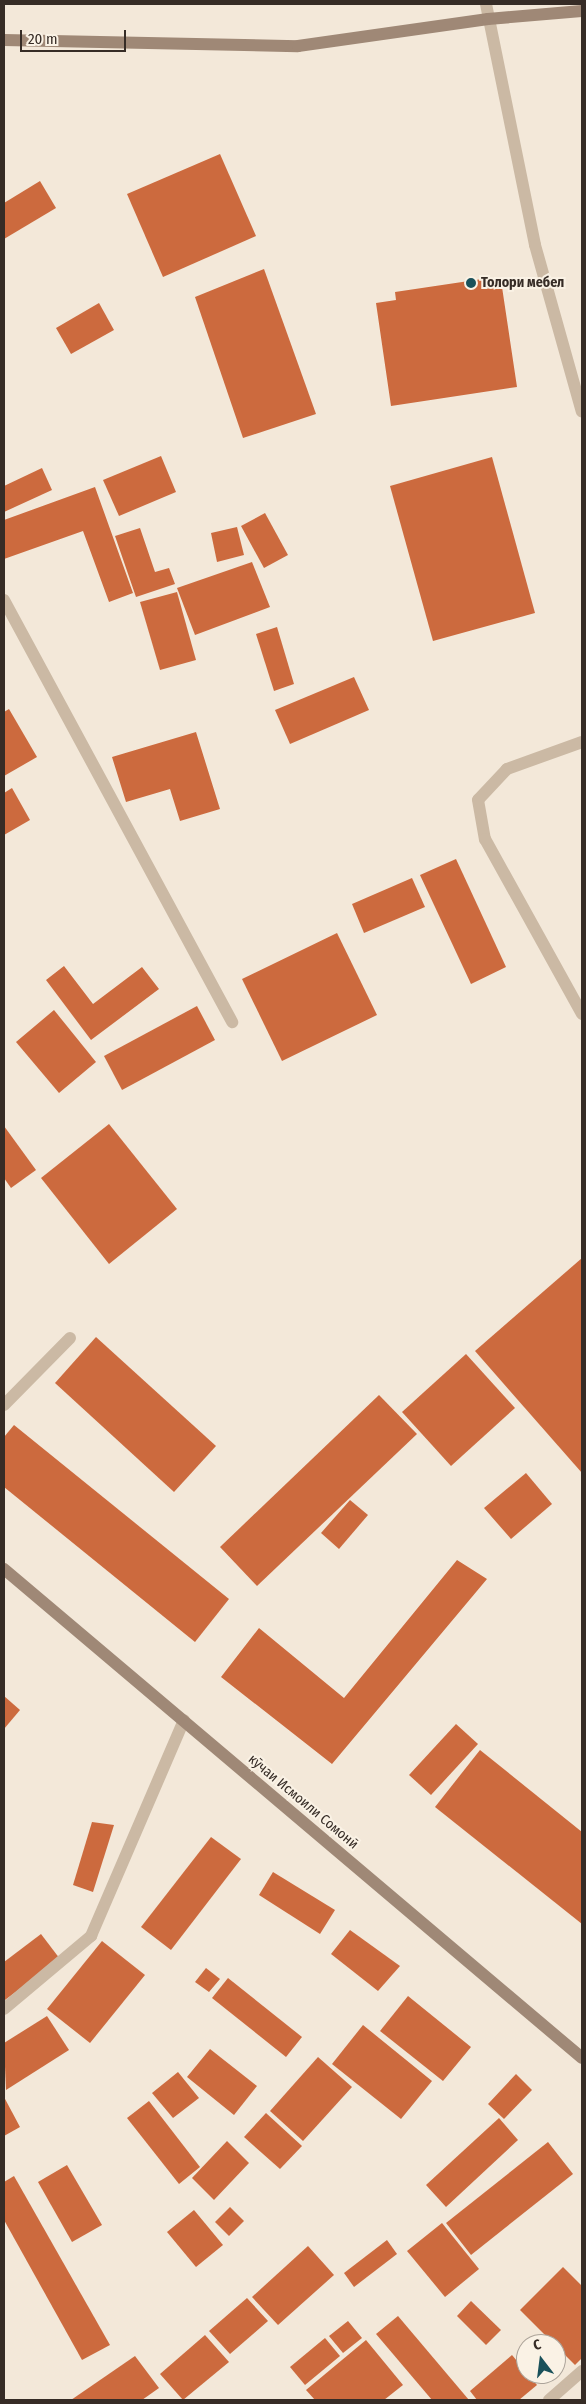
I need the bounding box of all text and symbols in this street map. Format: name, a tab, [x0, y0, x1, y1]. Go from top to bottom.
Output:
scale bar	[22, 20, 129, 52]
text: 20 m	[28, 30, 58, 48]
place label: Толори мебел	[481, 275, 564, 291]
marker: Толори мебел	[465, 277, 477, 289]
street label: кӯчаи Исмоили Сомонӣ	[245, 1751, 361, 1853]
north arrow	[516, 2334, 566, 2384]
text: С	[532, 2336, 543, 2354]

